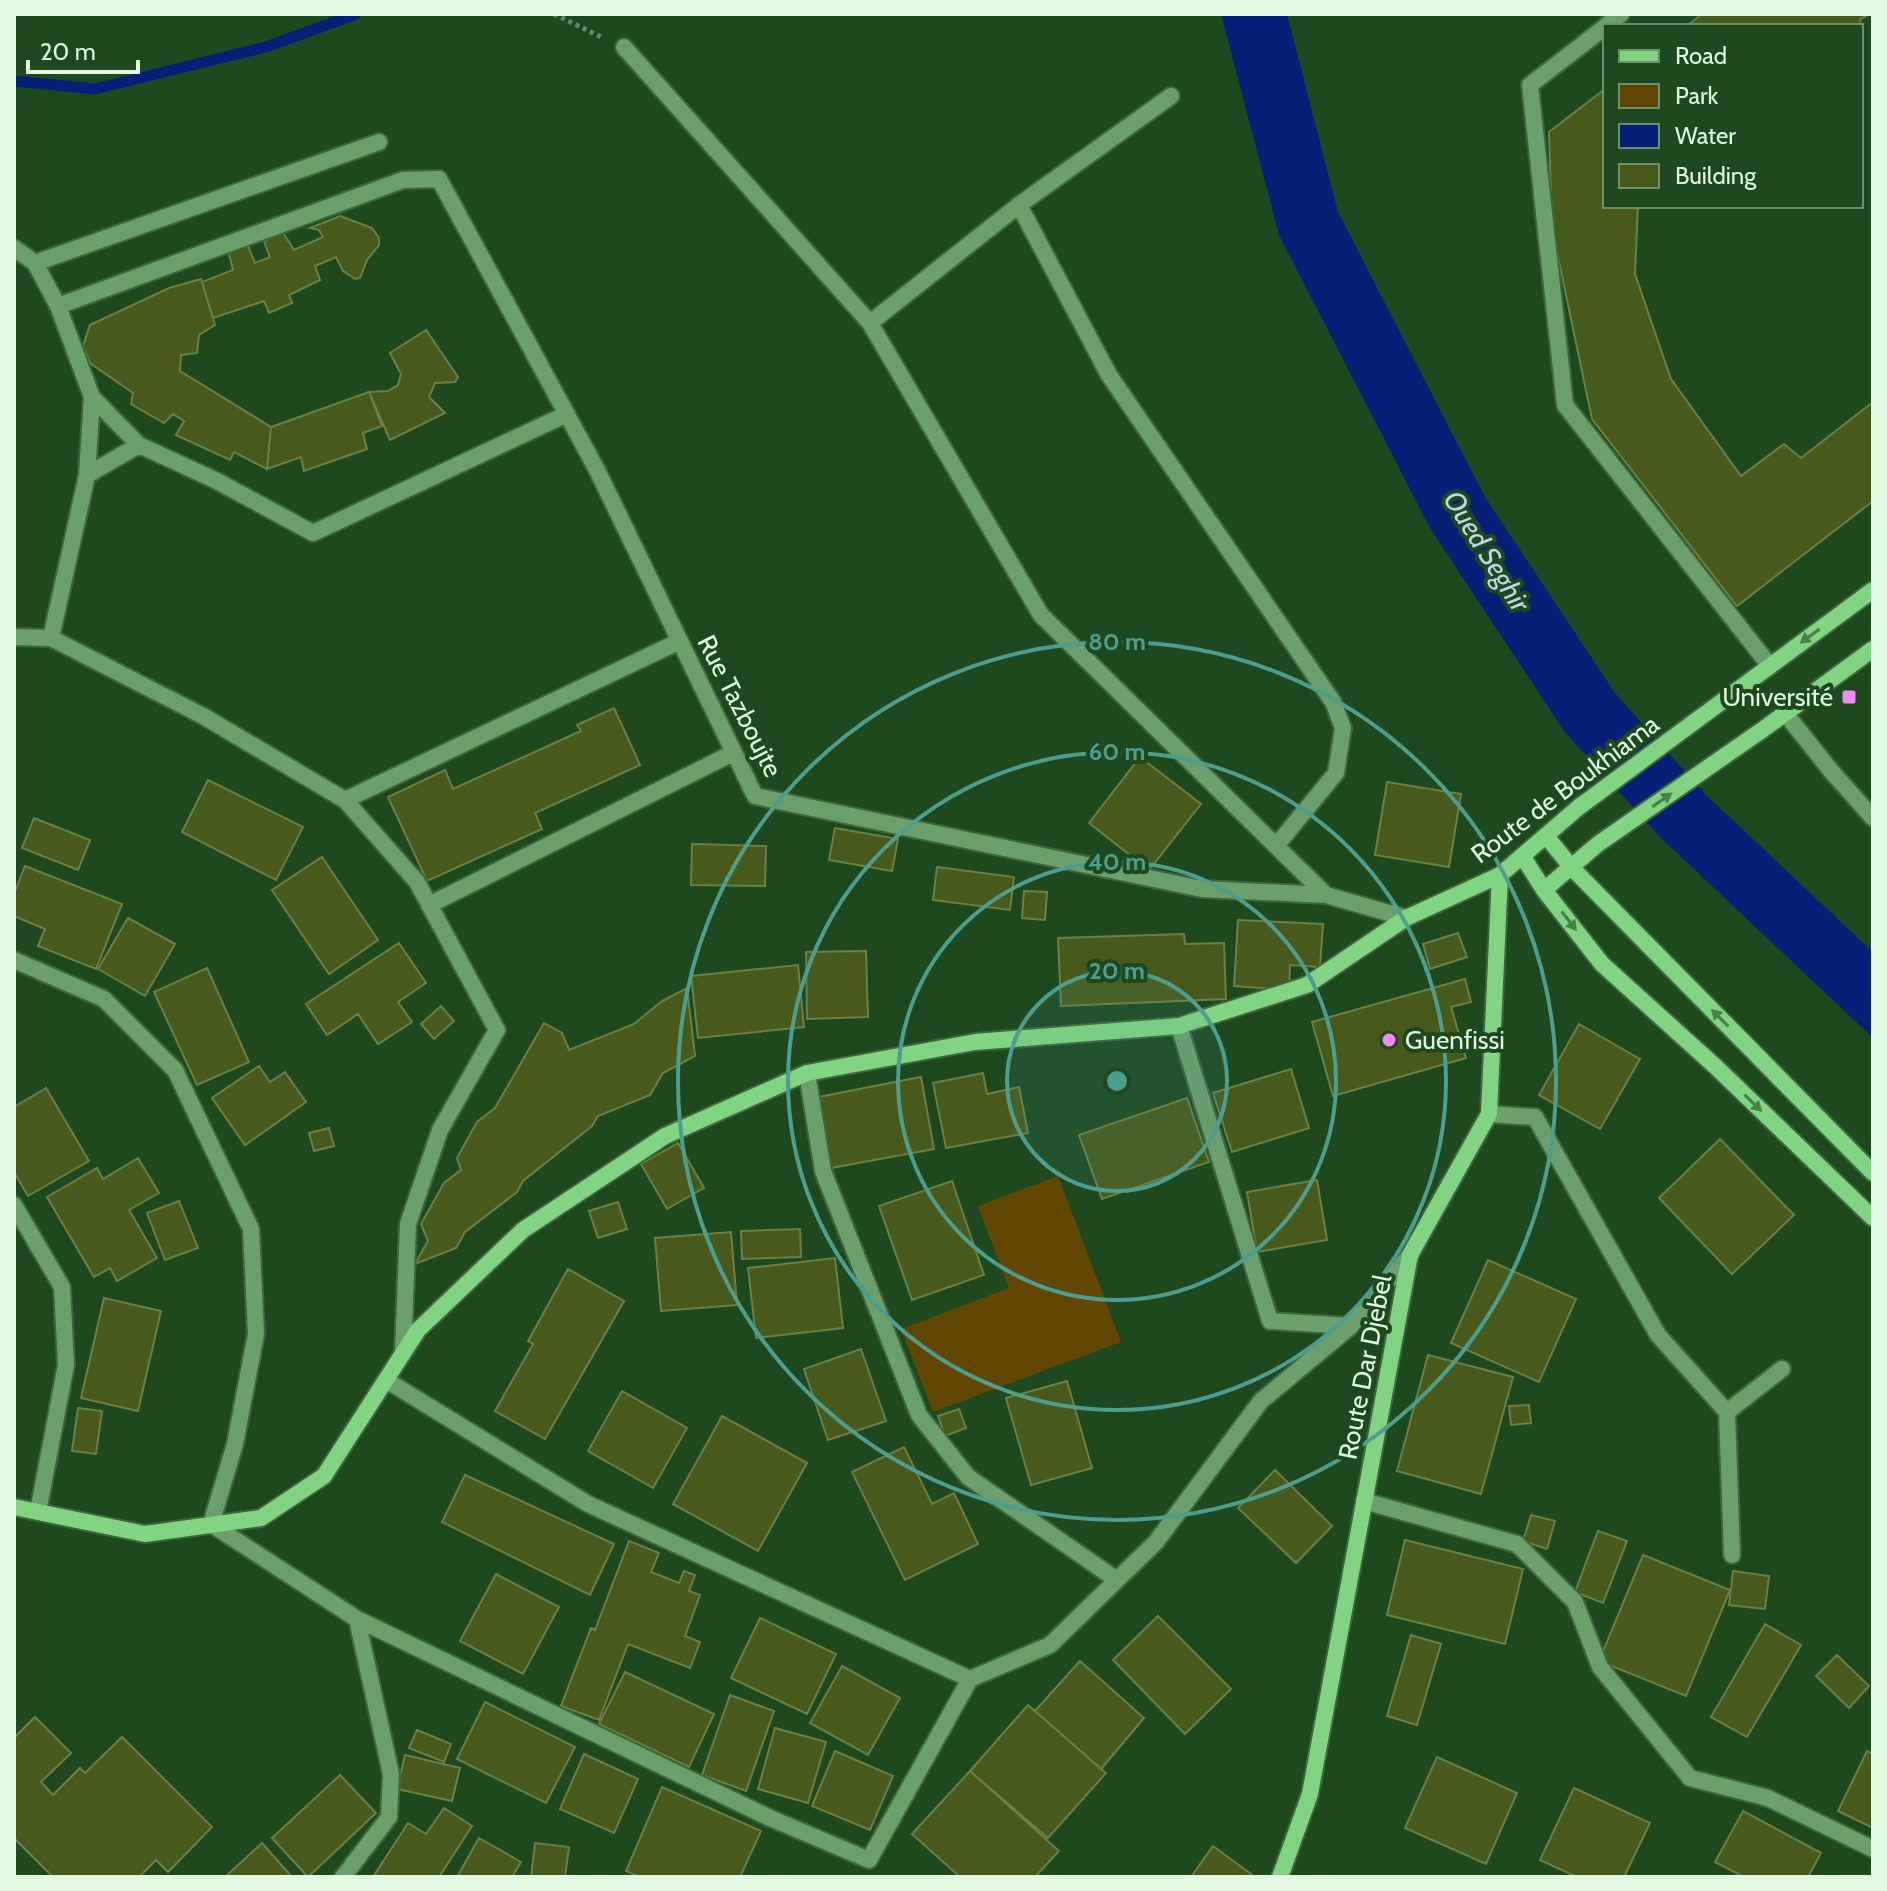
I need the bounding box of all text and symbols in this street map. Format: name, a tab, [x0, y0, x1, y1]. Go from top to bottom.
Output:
scale bar	[28, 24, 138, 74]
legend	[1603, 24, 1863, 208]
text: 20 m	[40, 37, 96, 66]
text: Road	[1675, 41, 1727, 70]
text: Park	[1675, 81, 1718, 110]
text: Water	[1675, 121, 1736, 150]
text: Building	[1675, 161, 1757, 190]
water label: Oued Seghir	[1437, 484, 1538, 619]
text: 80 m	[1088, 627, 1146, 656]
one-way arrow	[1799, 628, 1821, 644]
street label: Rue Tazboujte	[691, 630, 789, 782]
place label: Université	[1722, 681, 1833, 713]
marker: Université	[1840, 688, 1858, 706]
street label: Route de Boukhiama	[1465, 708, 1666, 870]
text: 60 m	[1089, 737, 1145, 766]
one-way arrow	[1652, 793, 1673, 808]
text: 40 m	[1088, 847, 1146, 876]
one-way arrow	[1560, 911, 1576, 931]
text: 20 m	[1089, 956, 1145, 985]
one-way arrow	[1711, 1009, 1730, 1028]
place label: Guenfissi	[1405, 1024, 1505, 1056]
marker: Guenfissi	[1380, 1031, 1398, 1049]
centre of rings	[1103, 1067, 1131, 1095]
one-way arrow	[1743, 1093, 1762, 1112]
street label: Route Dar Djebel	[1331, 1272, 1399, 1462]

